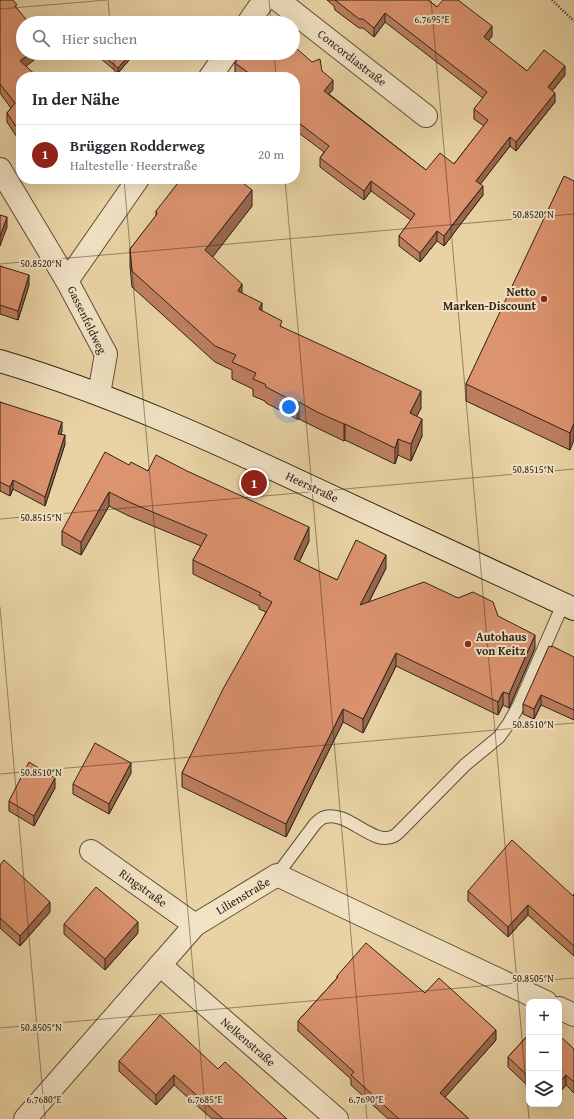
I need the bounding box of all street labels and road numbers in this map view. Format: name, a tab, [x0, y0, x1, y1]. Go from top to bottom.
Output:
street label: Concordiastraße	[314, 25, 391, 90]
street label: Gassenfeldweg	[64, 283, 111, 357]
street label: Heerstraße	[283, 467, 342, 506]
street label: Ringstraße	[116, 865, 171, 911]
street label: Lilienstraße	[212, 873, 273, 918]
street label: Nelkenstraße	[217, 1013, 280, 1070]

